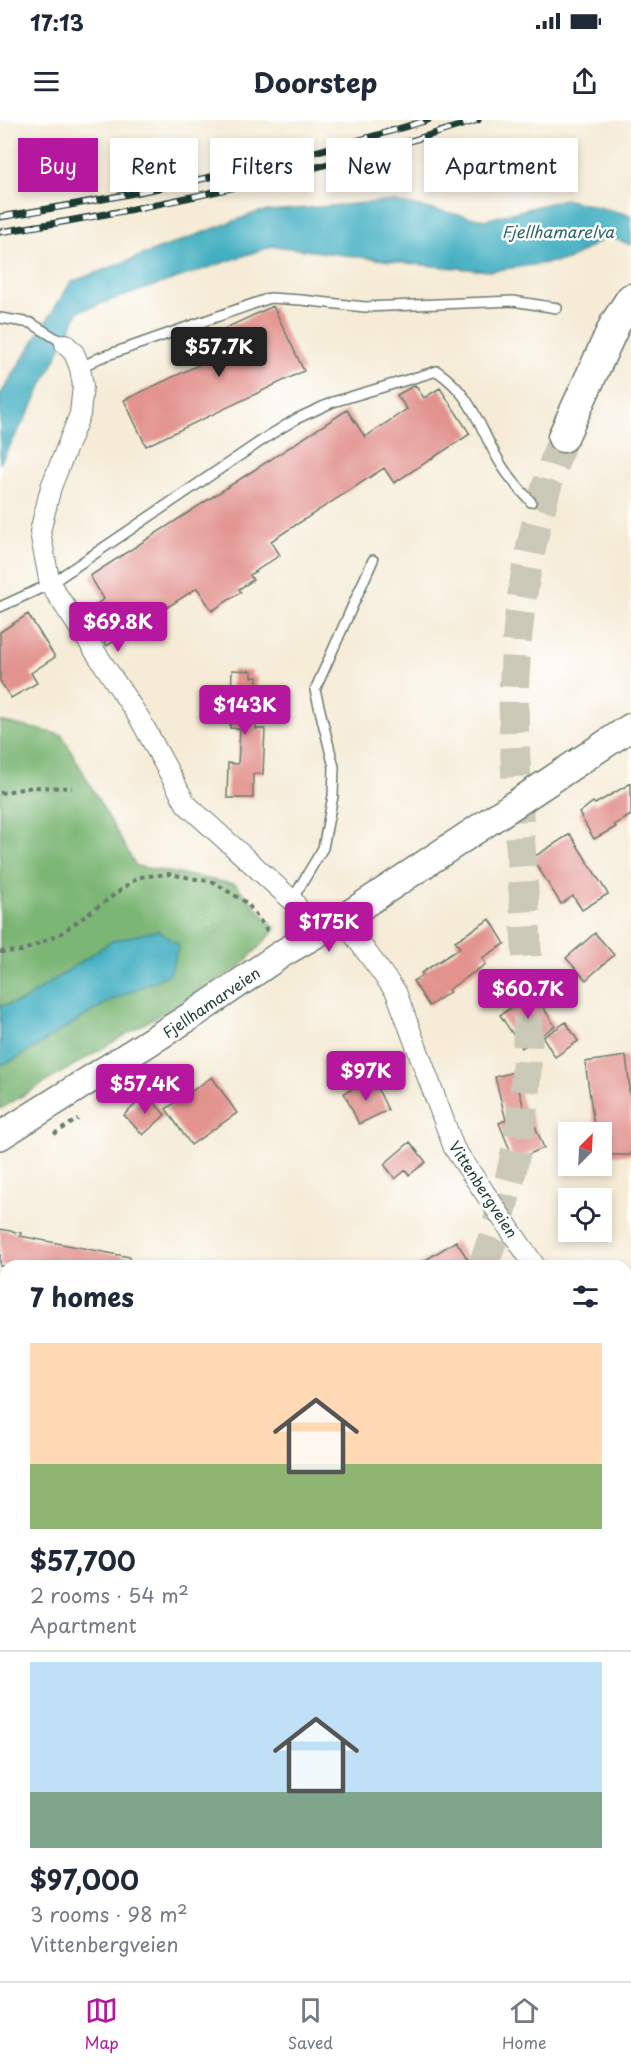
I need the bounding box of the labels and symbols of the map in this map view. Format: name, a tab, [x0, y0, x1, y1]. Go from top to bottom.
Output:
water label: Fjellhamarelva	[502, 219, 615, 243]
pin: $57.7K	[170, 327, 268, 378]
pin: $69.8K	[69, 602, 167, 653]
pin: $143K	[203, 685, 287, 736]
pin: $175K	[287, 902, 371, 953]
street label: Fjellhamarveien	[158, 961, 264, 1043]
pin: $60.7K	[479, 969, 577, 1020]
pin: $97K	[330, 1051, 402, 1102]
pin: $57.4K	[96, 1064, 194, 1115]
north arrow	[558, 1122, 612, 1176]
street label: Vittenbergveien	[444, 1136, 524, 1242]

